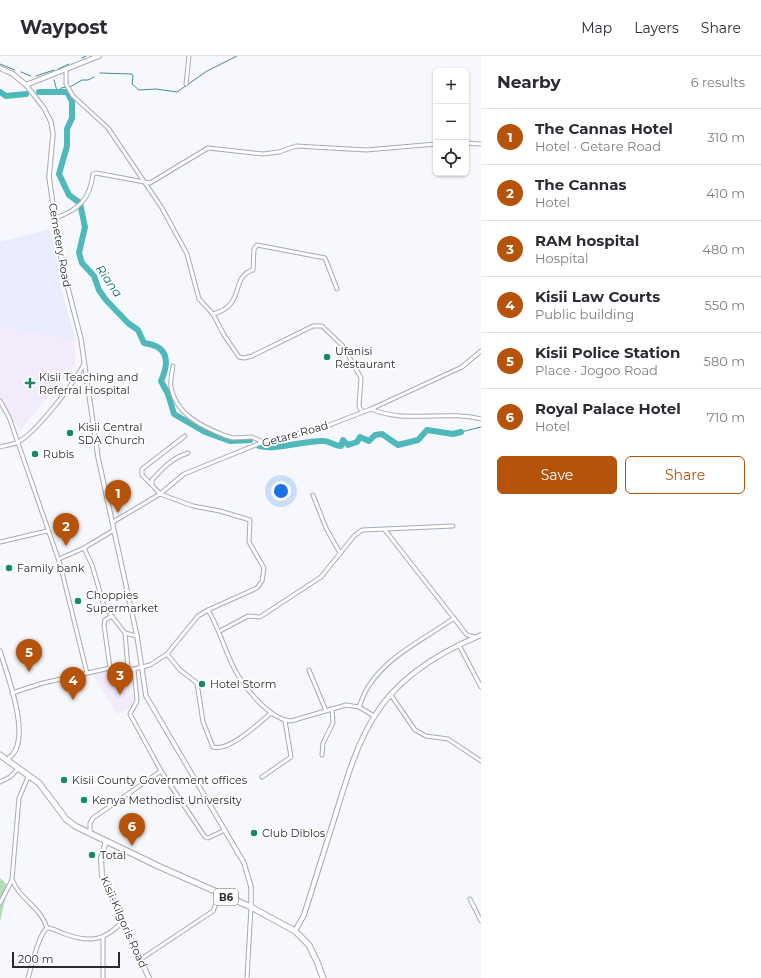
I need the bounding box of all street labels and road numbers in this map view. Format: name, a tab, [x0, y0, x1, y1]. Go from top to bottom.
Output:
street label: Cemetery Road	[46, 202, 74, 288]
street label: Getare Road	[260, 418, 330, 450]
street label: Kisii-Kilgoris Road	[98, 874, 150, 970]
road number: B6	[214, 889, 238, 905]

